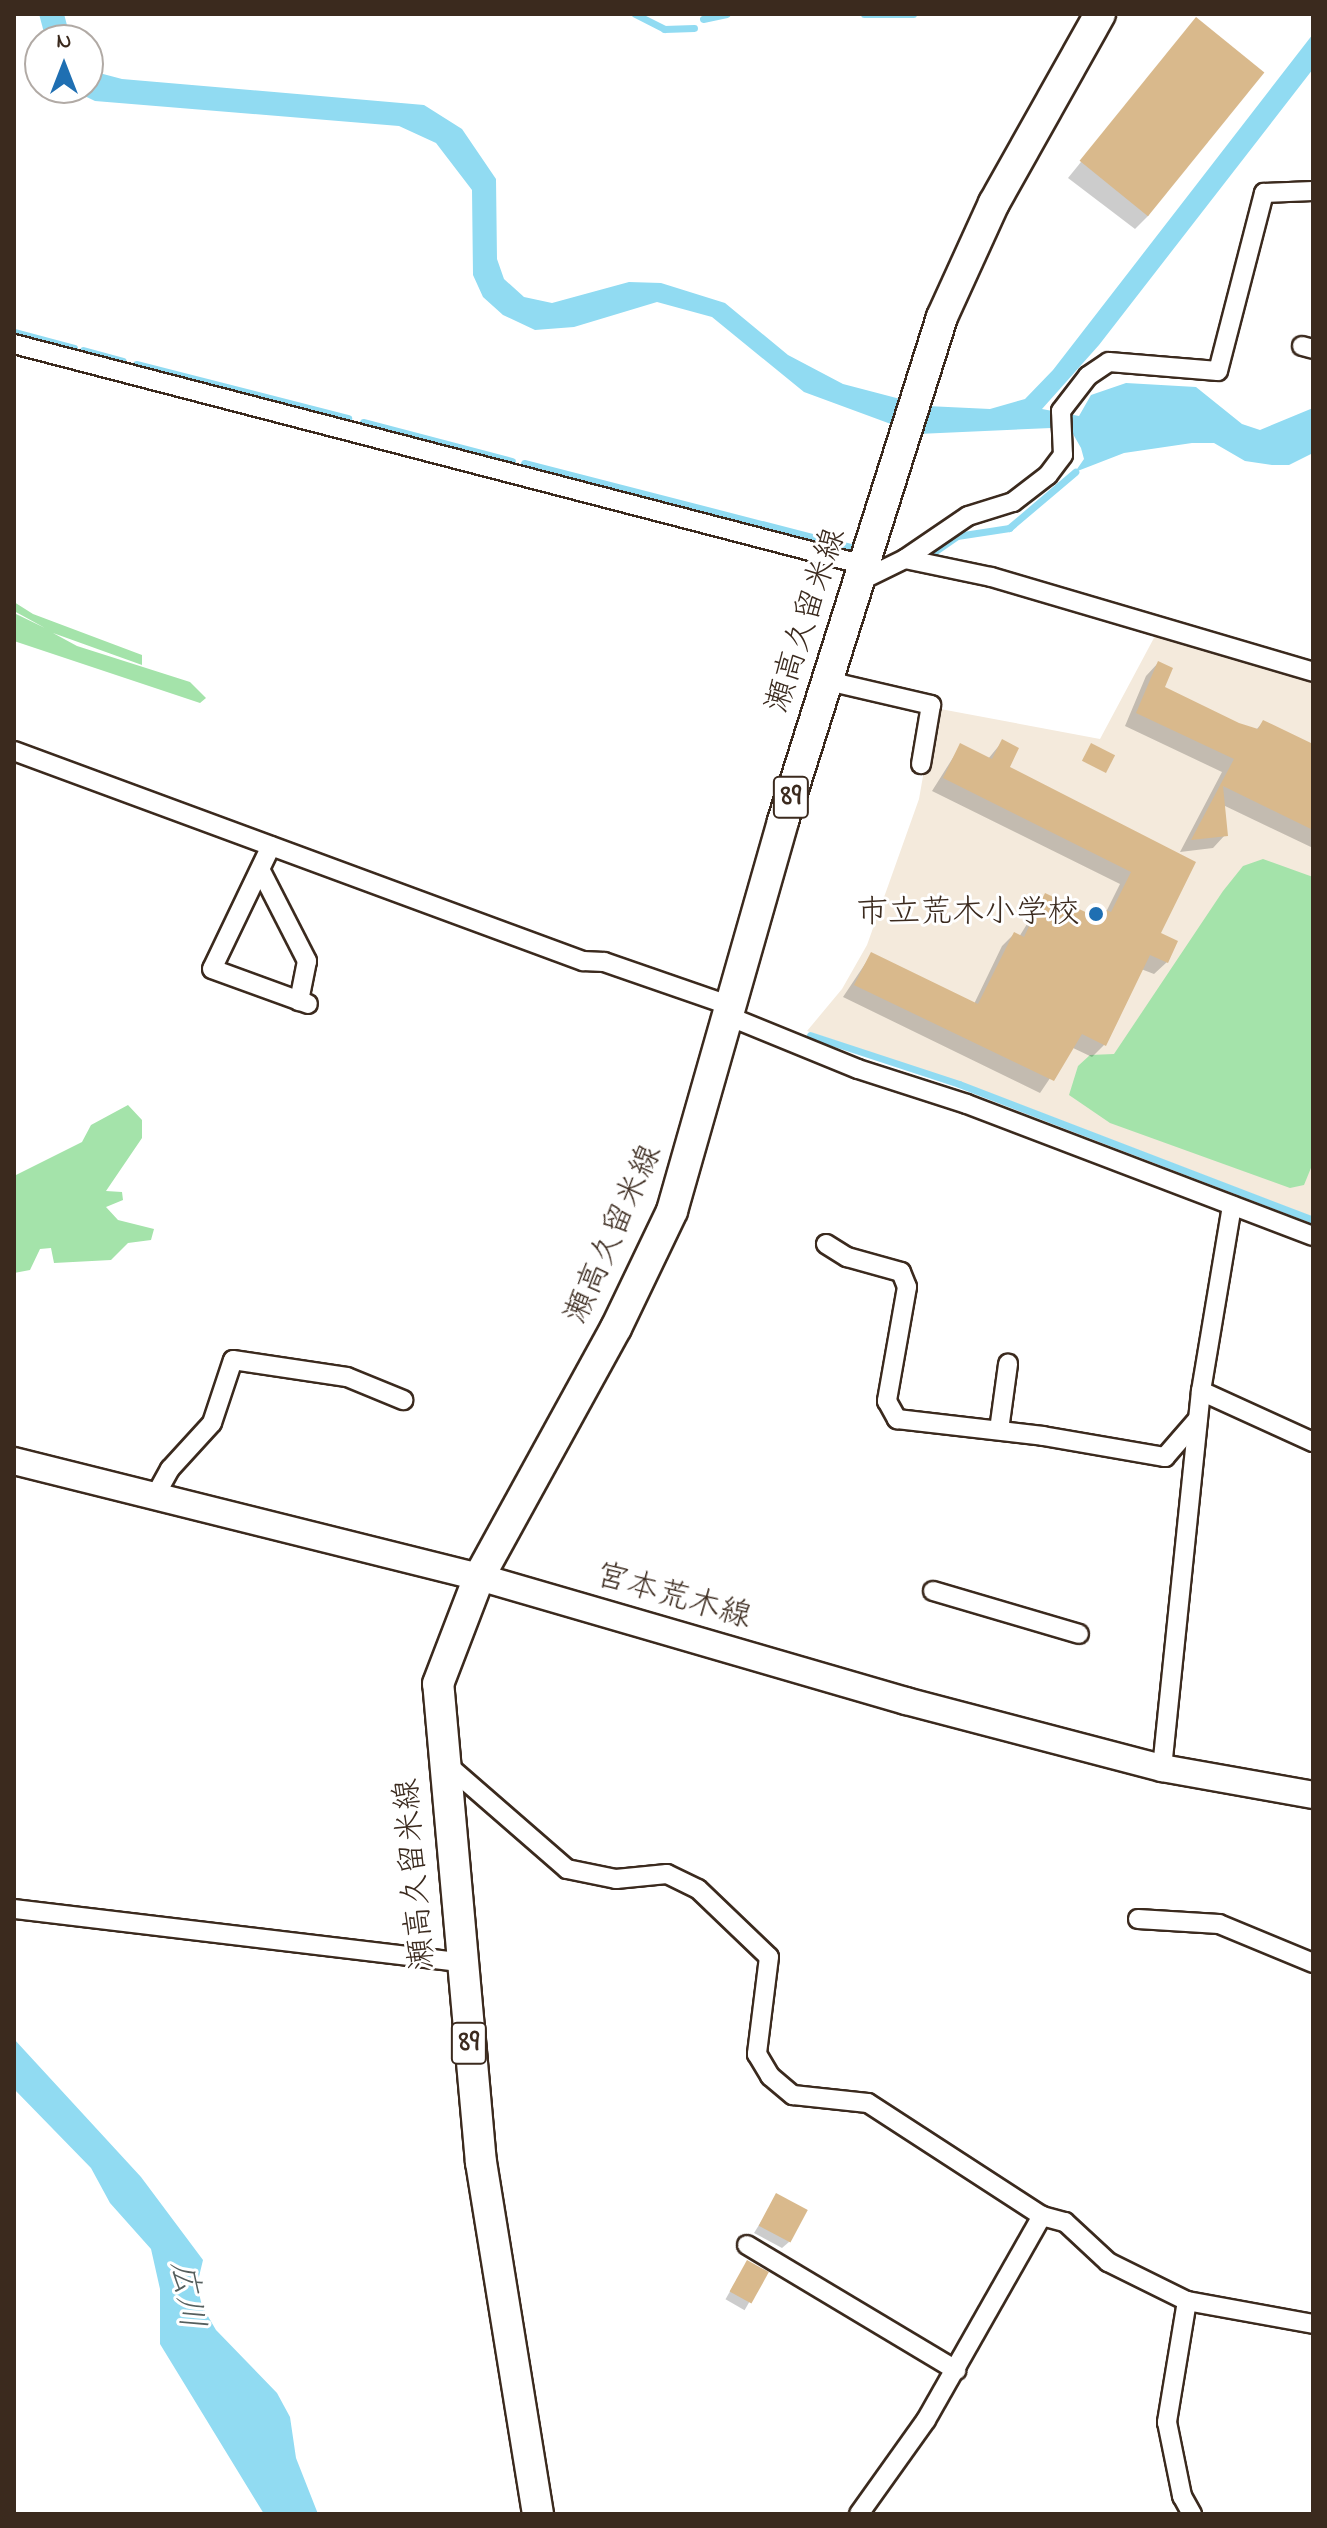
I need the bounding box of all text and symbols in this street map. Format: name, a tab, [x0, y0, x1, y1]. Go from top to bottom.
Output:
north arrow	[24, 24, 104, 104]
text: N	[57, 26, 71, 58]
street label: 瀬高久留米線	[760, 524, 856, 718]
road number: 89	[771, 771, 811, 823]
place label: 市立荒木小学校	[856, 895, 1080, 933]
marker: 市立荒木小学校	[1087, 905, 1105, 923]
street label: 瀬高久留米線	[558, 1139, 672, 1331]
street label: 宮本荒木線	[591, 1557, 755, 1639]
street label: 瀬高久留米線	[390, 1777, 444, 1971]
road number: 89	[449, 2017, 489, 2069]
water label: 広川	[160, 2258, 210, 2332]

